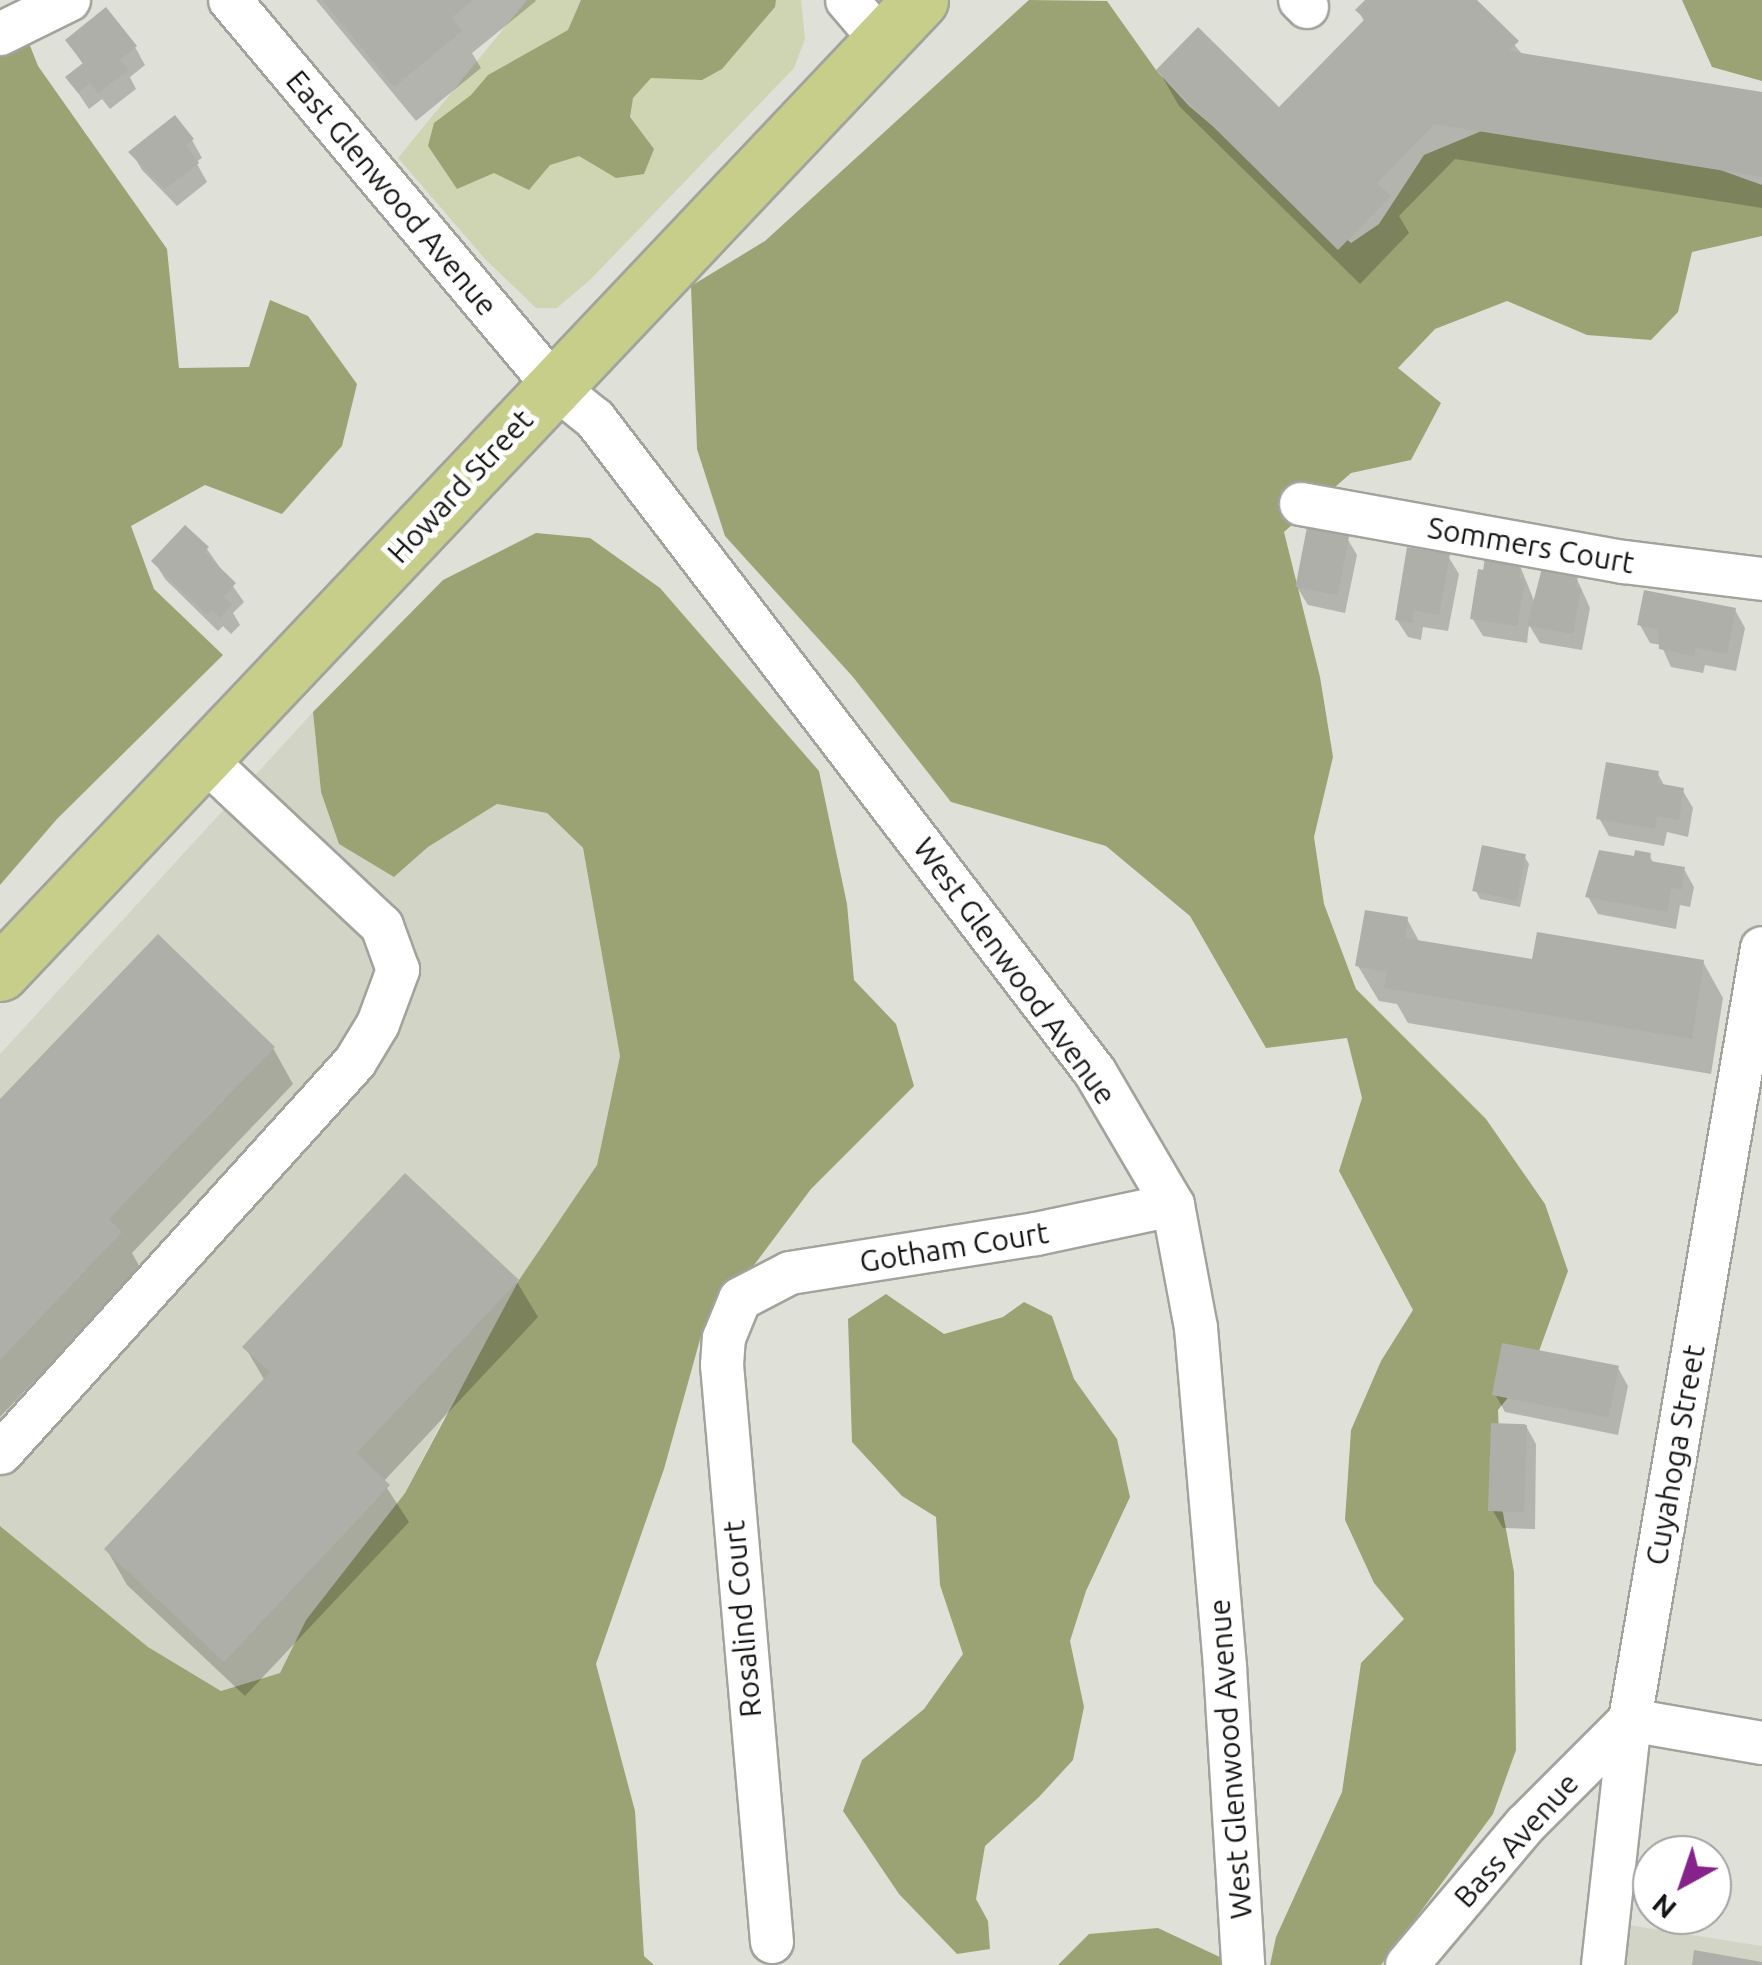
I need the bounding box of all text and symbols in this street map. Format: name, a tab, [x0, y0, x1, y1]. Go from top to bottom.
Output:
street label: East Glenwood Avenue	[279, 63, 505, 323]
street label: Howard Street	[380, 402, 540, 570]
street label: Sommers Court	[1425, 509, 1637, 581]
street label: West Glenwood Avenue	[906, 831, 1124, 1111]
street label: Gotham Court	[857, 1214, 1051, 1280]
street label: Cuyahoga Street	[1638, 1342, 1712, 1568]
street label: Rosalind Court	[715, 1519, 769, 1719]
street label: West Glenwood Avenue	[1201, 1598, 1259, 1920]
street label: Bass Avenue	[1446, 1765, 1586, 1915]
north arrow	[1632, 1835, 1732, 1935]
text: N	[1646, 1888, 1682, 1925]

